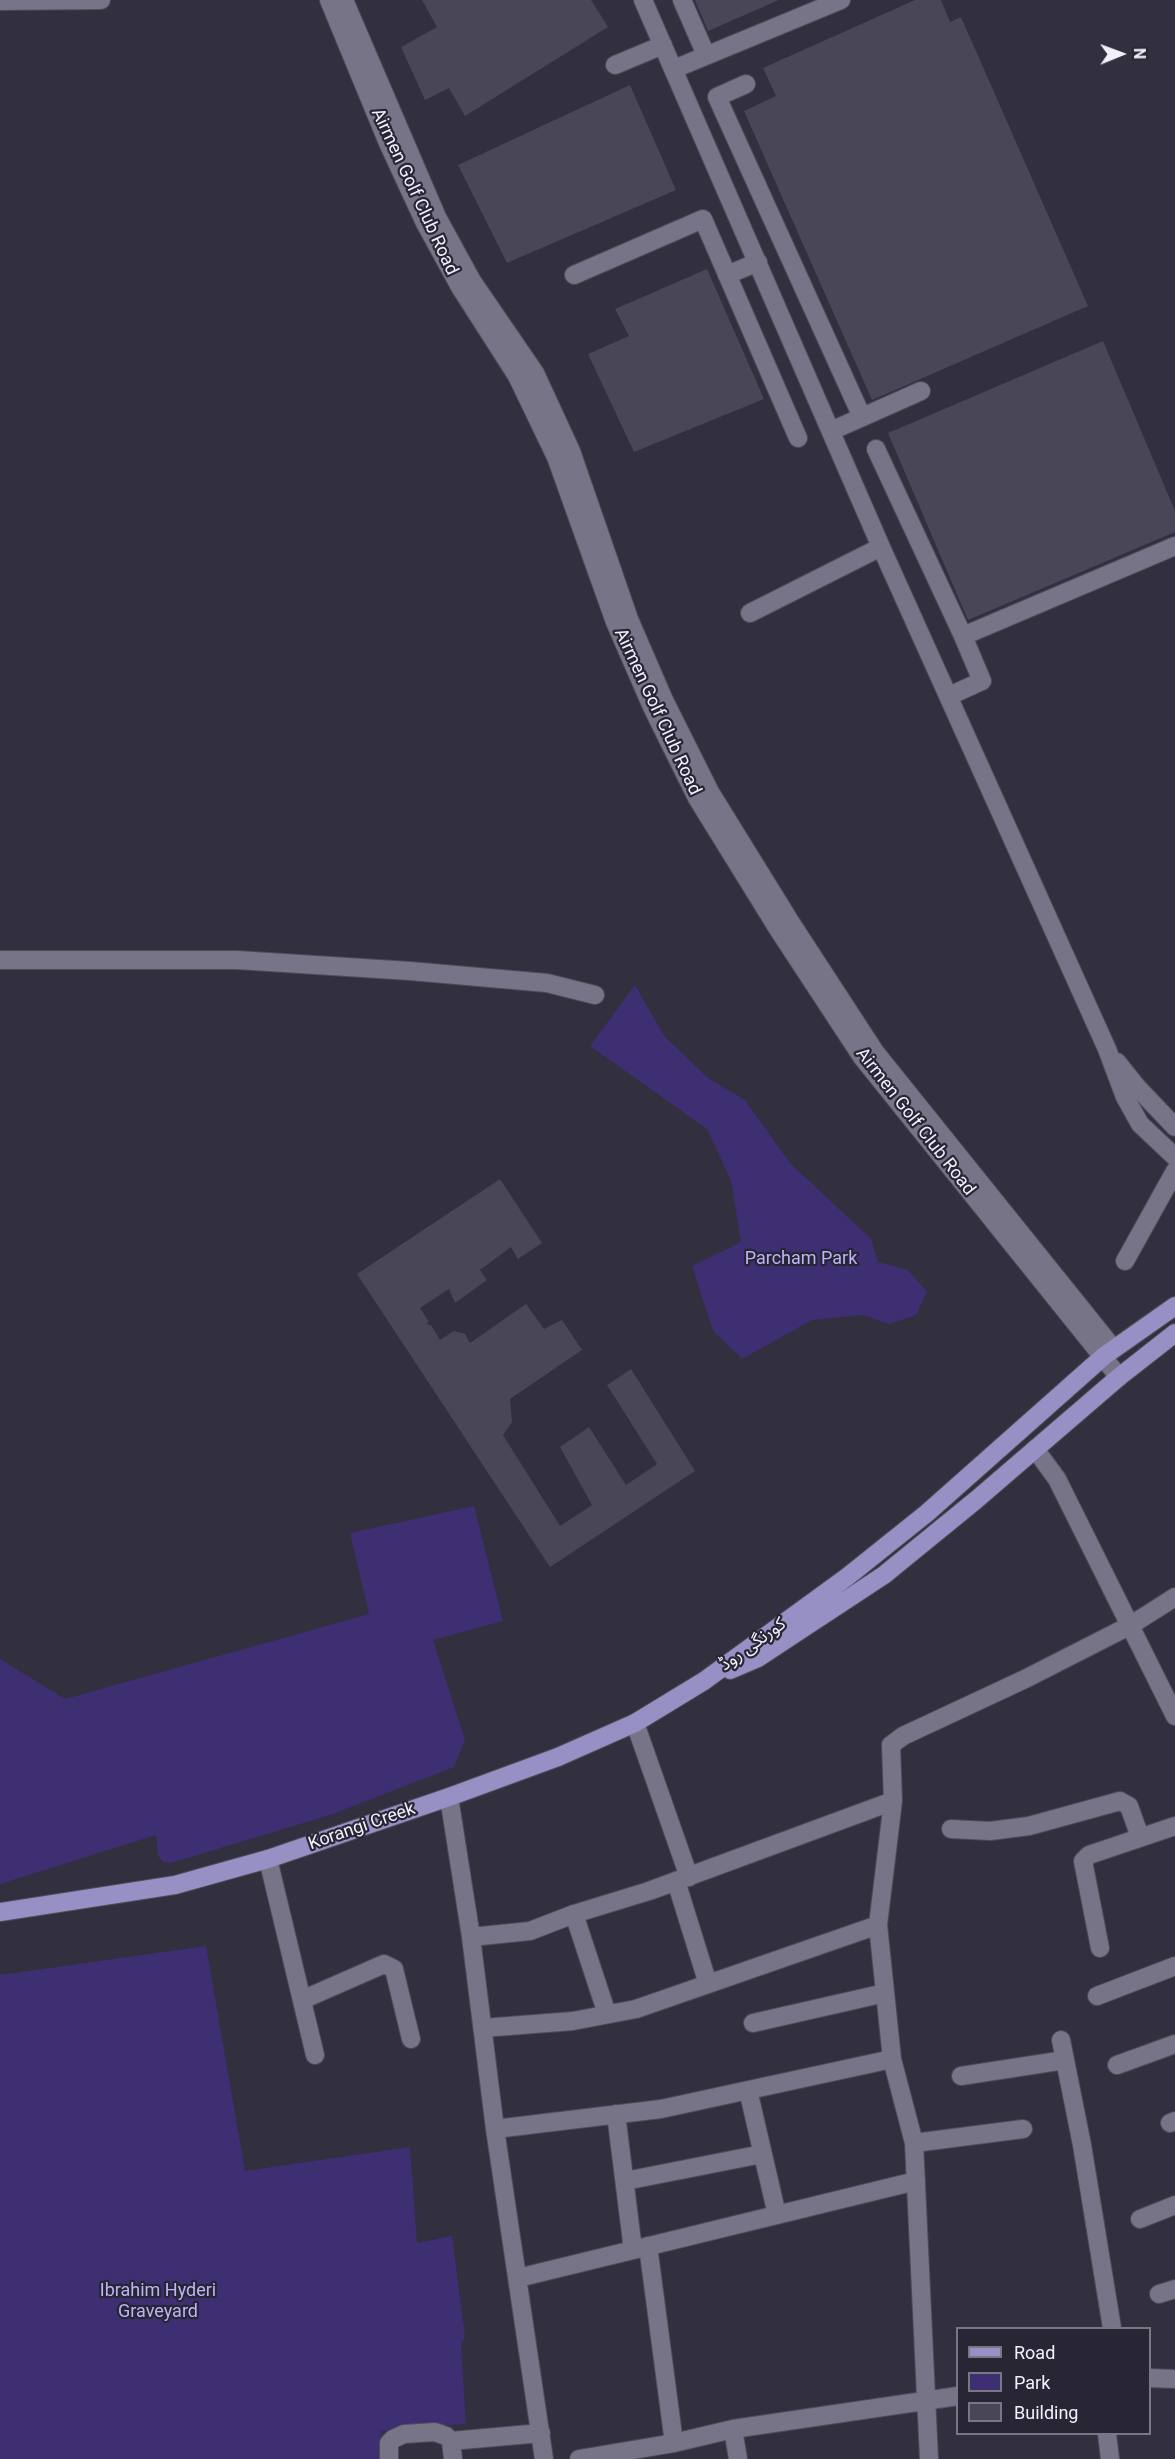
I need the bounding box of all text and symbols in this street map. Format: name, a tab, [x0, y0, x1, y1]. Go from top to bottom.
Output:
north arrow	[1091, 24, 1151, 84]
text: N	[1130, 48, 1149, 59]
street label: Airmen Golf Club Road	[366, 105, 462, 279]
street label: Airmen Golf Club Road	[609, 625, 705, 799]
street label: Airmen Golf Club Road	[851, 1044, 979, 1200]
park label: Parcham Park	[745, 1248, 857, 1270]
street label: کورنگی روڈ	[716, 1614, 790, 1676]
street label: Korangi Creek	[306, 1799, 418, 1855]
park label: Ibrahim Hyderi Graveyard	[100, 2280, 216, 2322]
legend	[956, 2327, 1151, 2435]
text: Road	[1014, 2342, 1055, 2363]
text: Park	[1014, 2372, 1050, 2393]
text: Building	[1014, 2402, 1078, 2423]

